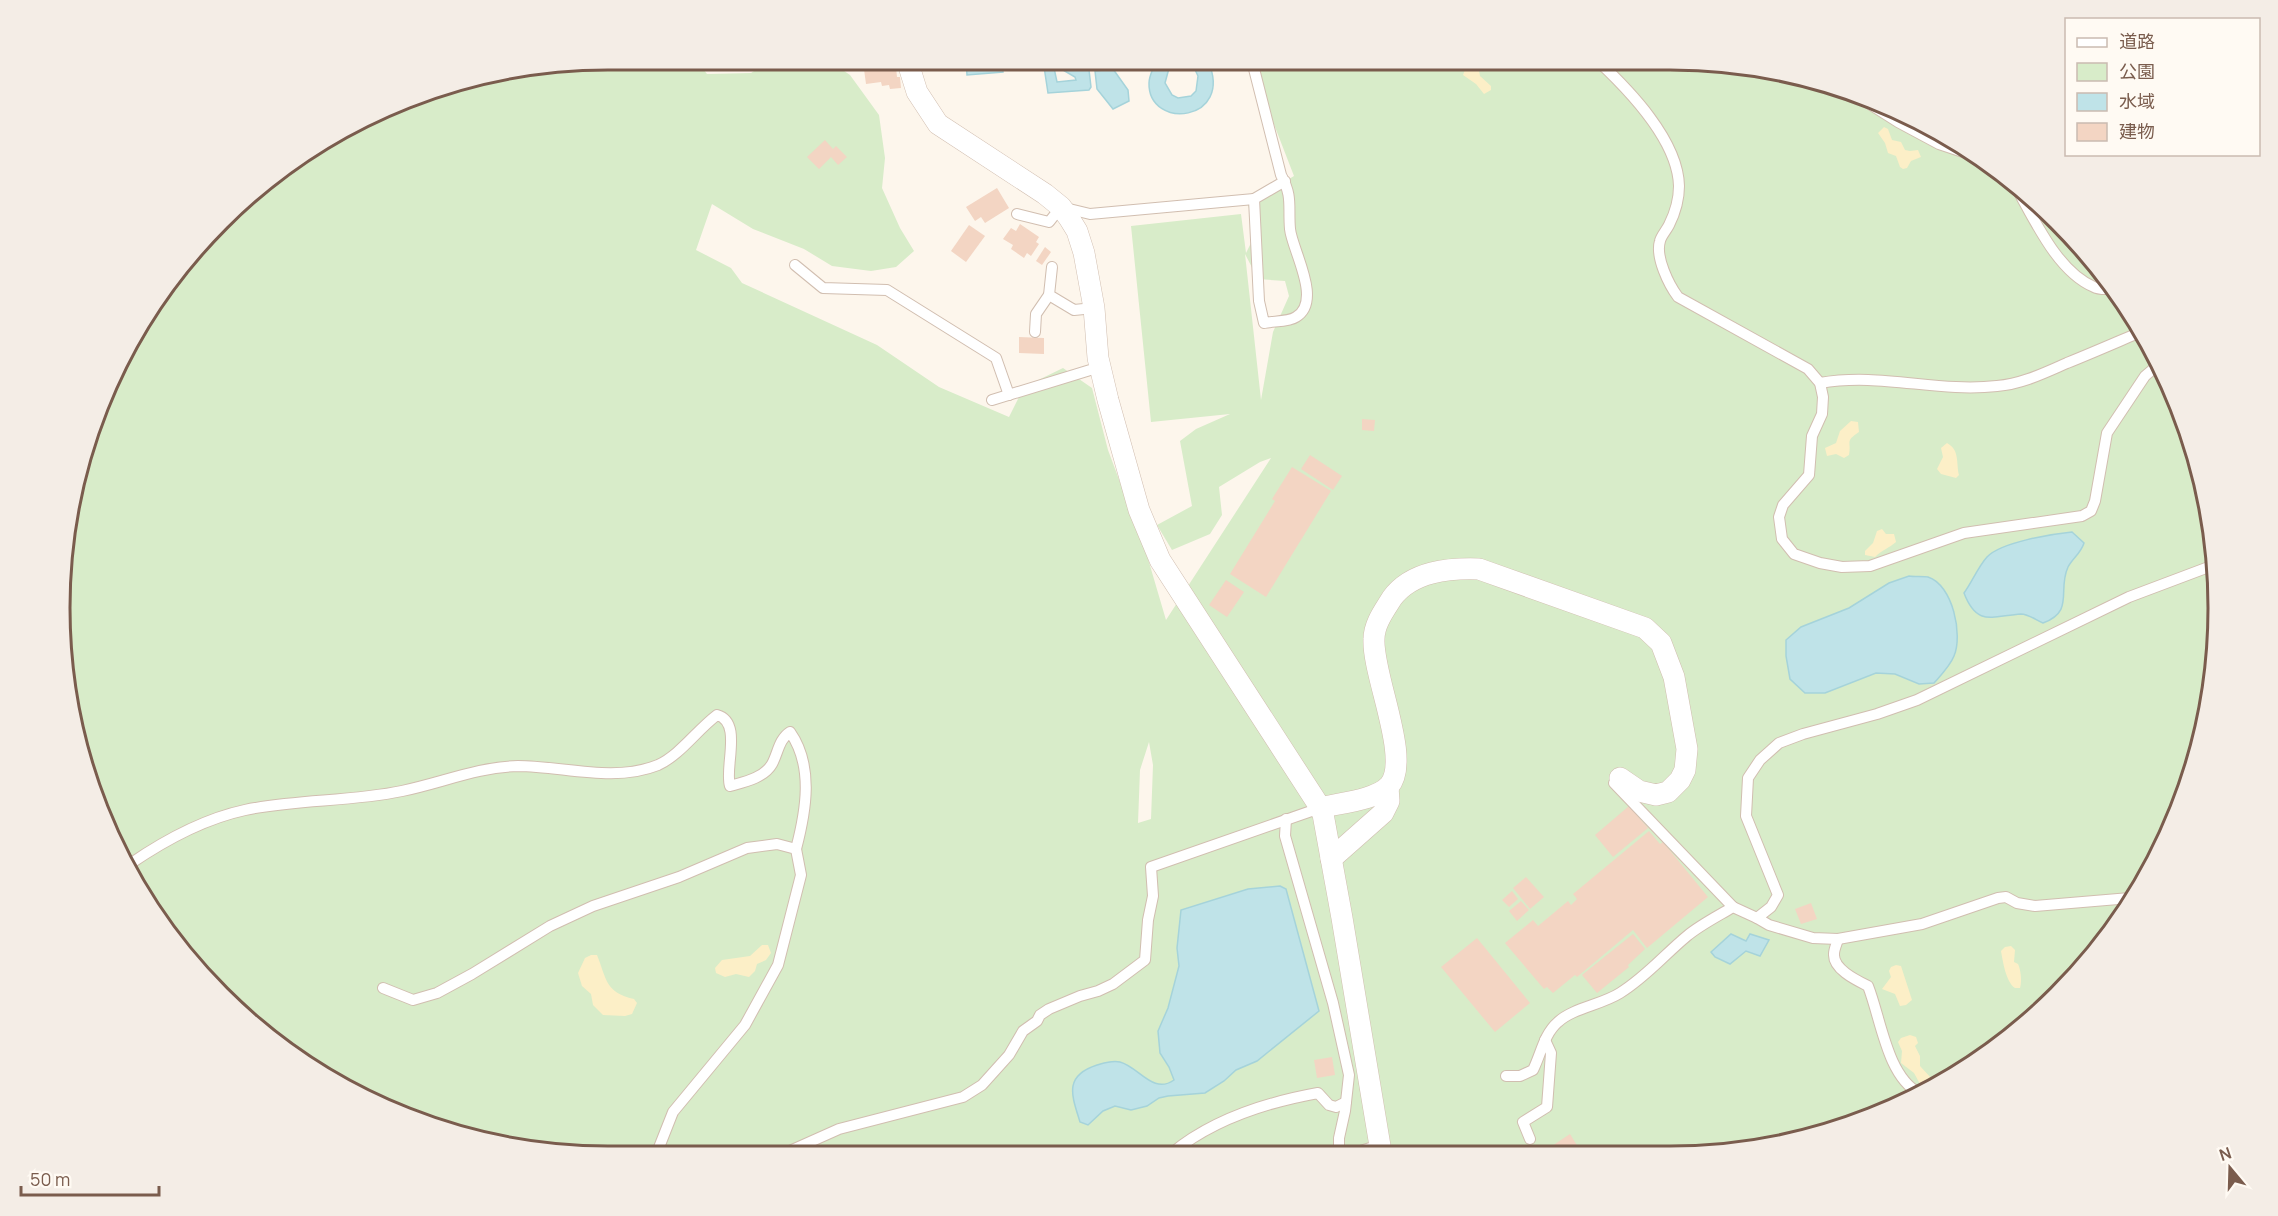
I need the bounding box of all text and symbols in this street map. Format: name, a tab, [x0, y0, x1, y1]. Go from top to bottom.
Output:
legend	[2065, 18, 2260, 156]
text: 道路	[2119, 29, 2155, 53]
text: 公園	[2119, 59, 2155, 83]
text: 水域	[2119, 89, 2155, 113]
text: 建物	[2119, 119, 2155, 143]
north arrow	[2200, 1138, 2260, 1198]
text: N	[2216, 1142, 2234, 1166]
scale bar	[21, 1159, 159, 1197]
text: 50 m	[30, 1167, 70, 1191]

